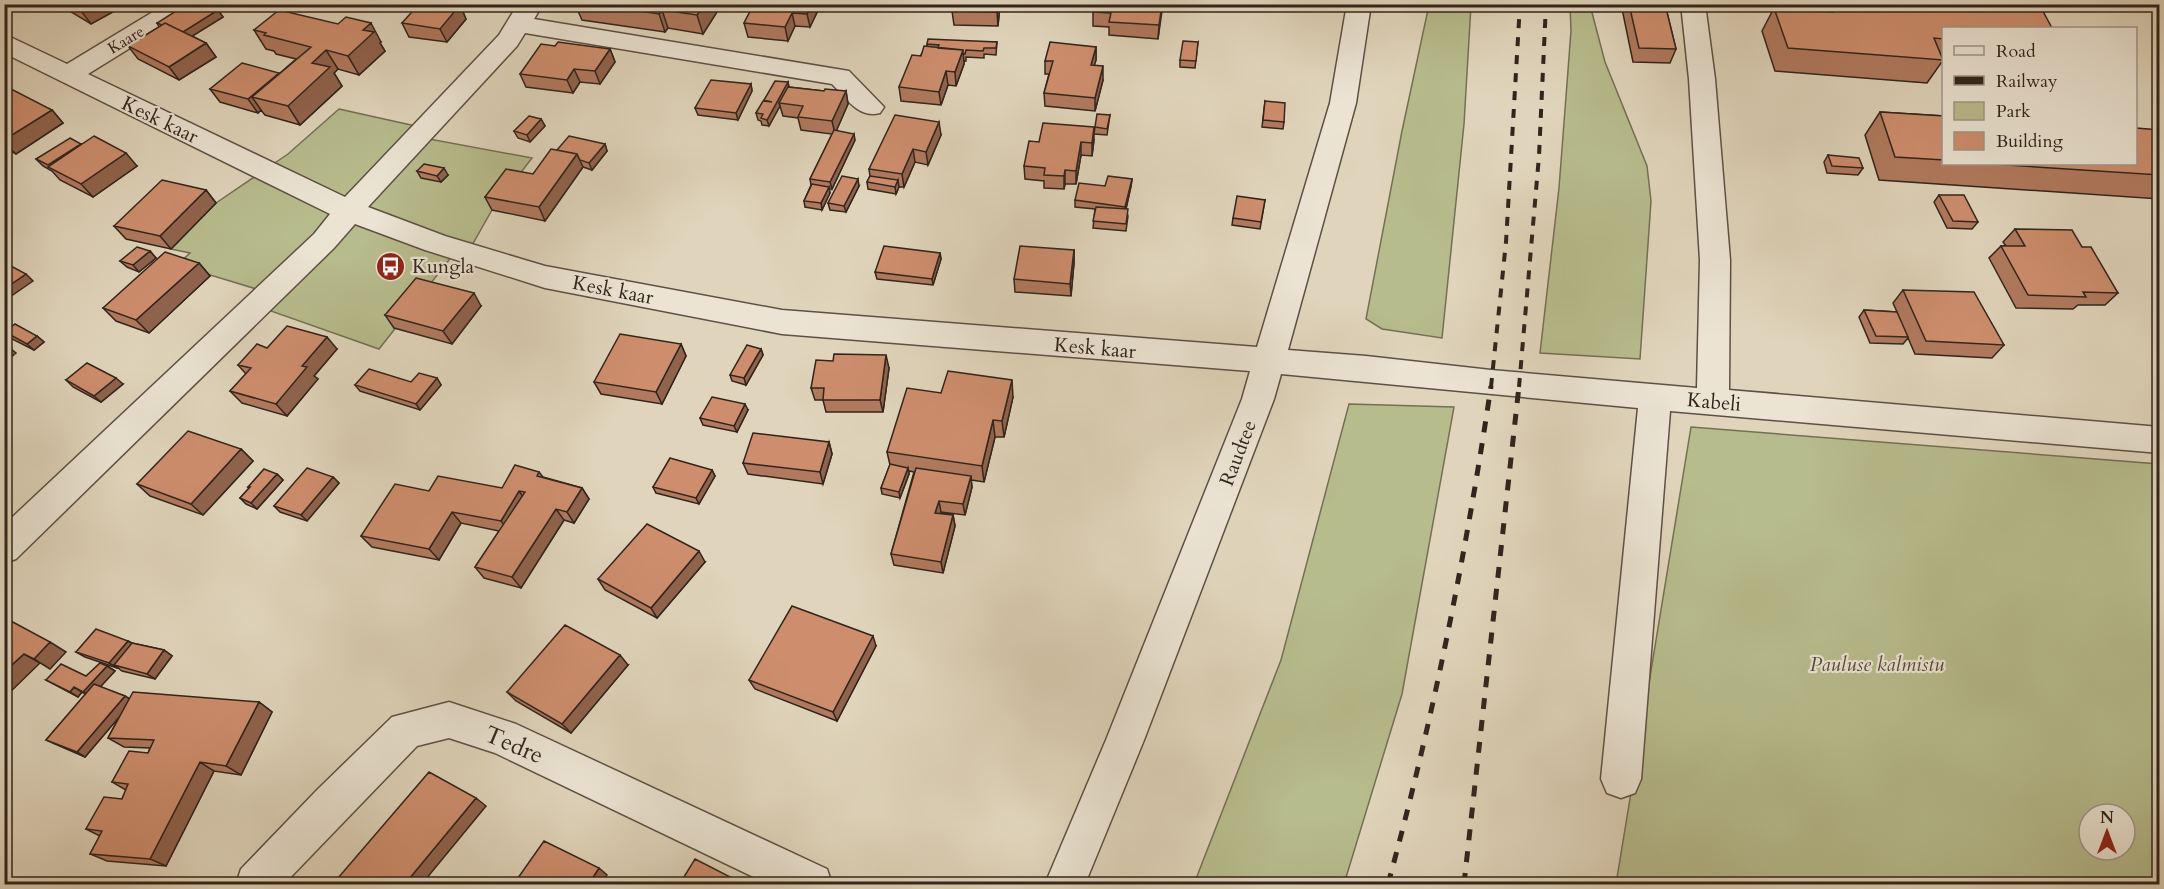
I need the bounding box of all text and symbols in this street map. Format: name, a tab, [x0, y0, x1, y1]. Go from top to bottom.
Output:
street label: Kaare	[104, 21, 148, 59]
legend	[1942, 27, 2137, 165]
text: Road	[1996, 39, 2036, 64]
text: Railway	[1996, 69, 2058, 94]
street label: Kesk kaar	[117, 90, 203, 150]
text: Park	[1996, 99, 2031, 124]
text: Building	[1996, 129, 2064, 154]
bus stop icon: Kungla	[375, 250, 407, 282]
place label: Kungla	[412, 253, 475, 280]
street label: Kesk kaar	[570, 269, 657, 311]
street label: Kesk kaar	[1053, 331, 1138, 365]
street label: Kabeli	[1686, 386, 1742, 418]
street label: Raudtee	[1213, 416, 1263, 490]
park label: Pauluse kalmistu	[1810, 651, 1944, 678]
street label: Tedre	[480, 718, 548, 772]
north arrow	[2077, 802, 2137, 862]
text: N	[2100, 807, 2114, 829]

